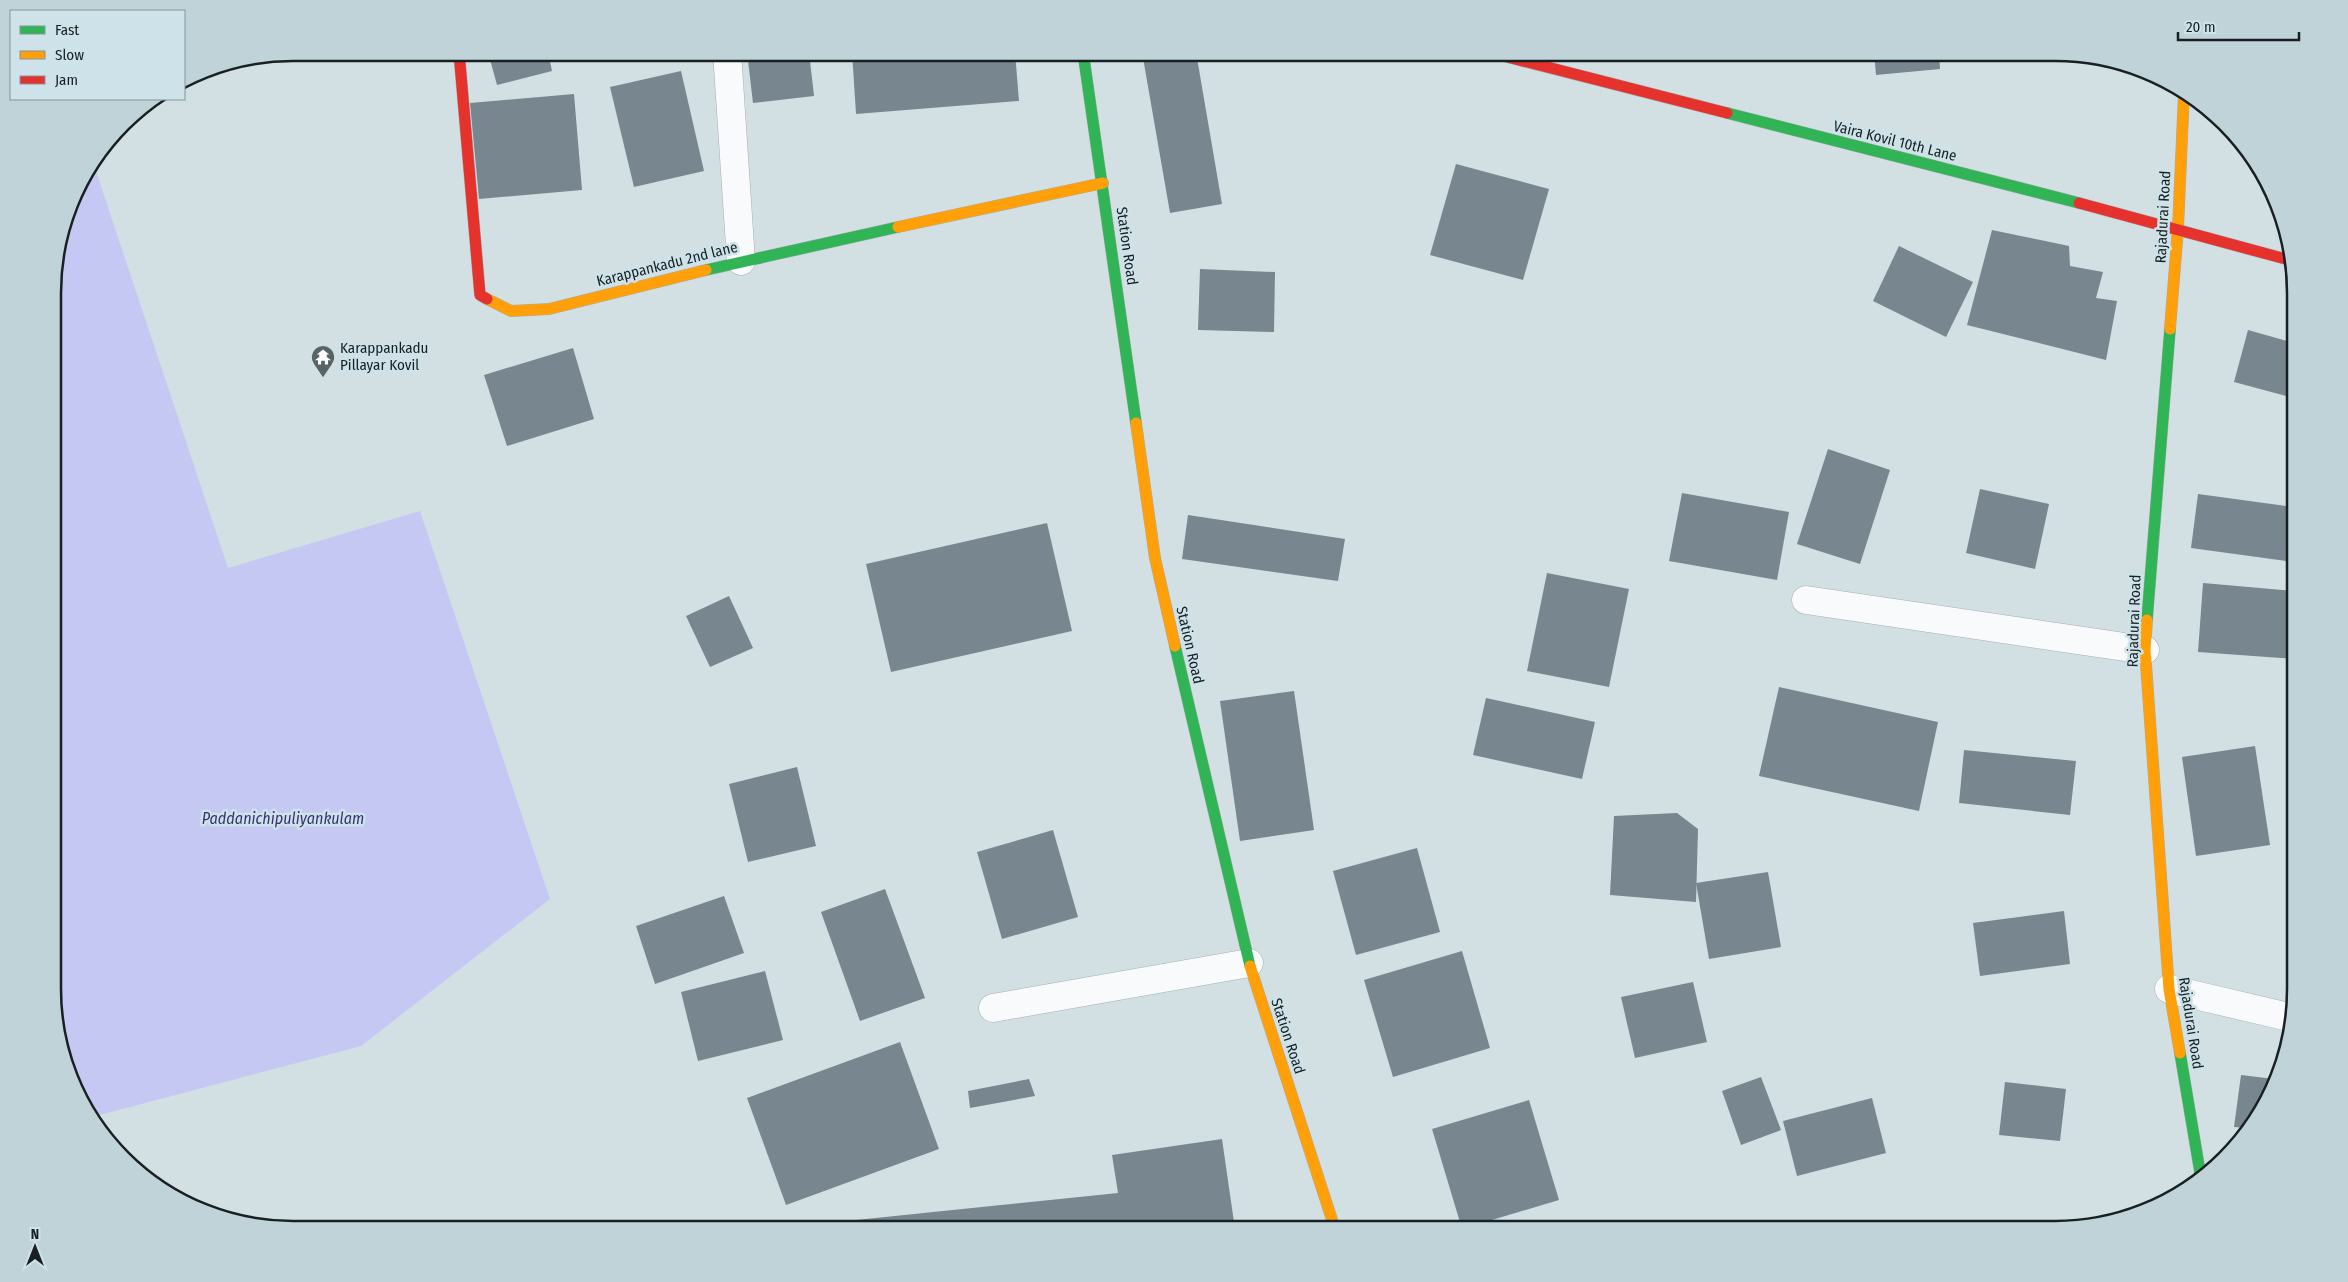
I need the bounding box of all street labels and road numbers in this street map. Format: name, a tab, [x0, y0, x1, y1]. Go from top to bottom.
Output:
street label: Vaira Kovil 10th Lane	[1831, 117, 1959, 165]
street label: Rajadurai Road	[2152, 170, 2174, 264]
street label: Station Road	[1113, 206, 1141, 286]
street label: Karappankadu 2nd lane	[595, 238, 739, 290]
street label: Rajadurai Road	[2123, 574, 2145, 668]
street label: Station Road	[1172, 605, 1208, 685]
street label: Rajadurai Road	[2175, 976, 2207, 1070]
street label: Station Road	[1267, 996, 1309, 1076]

